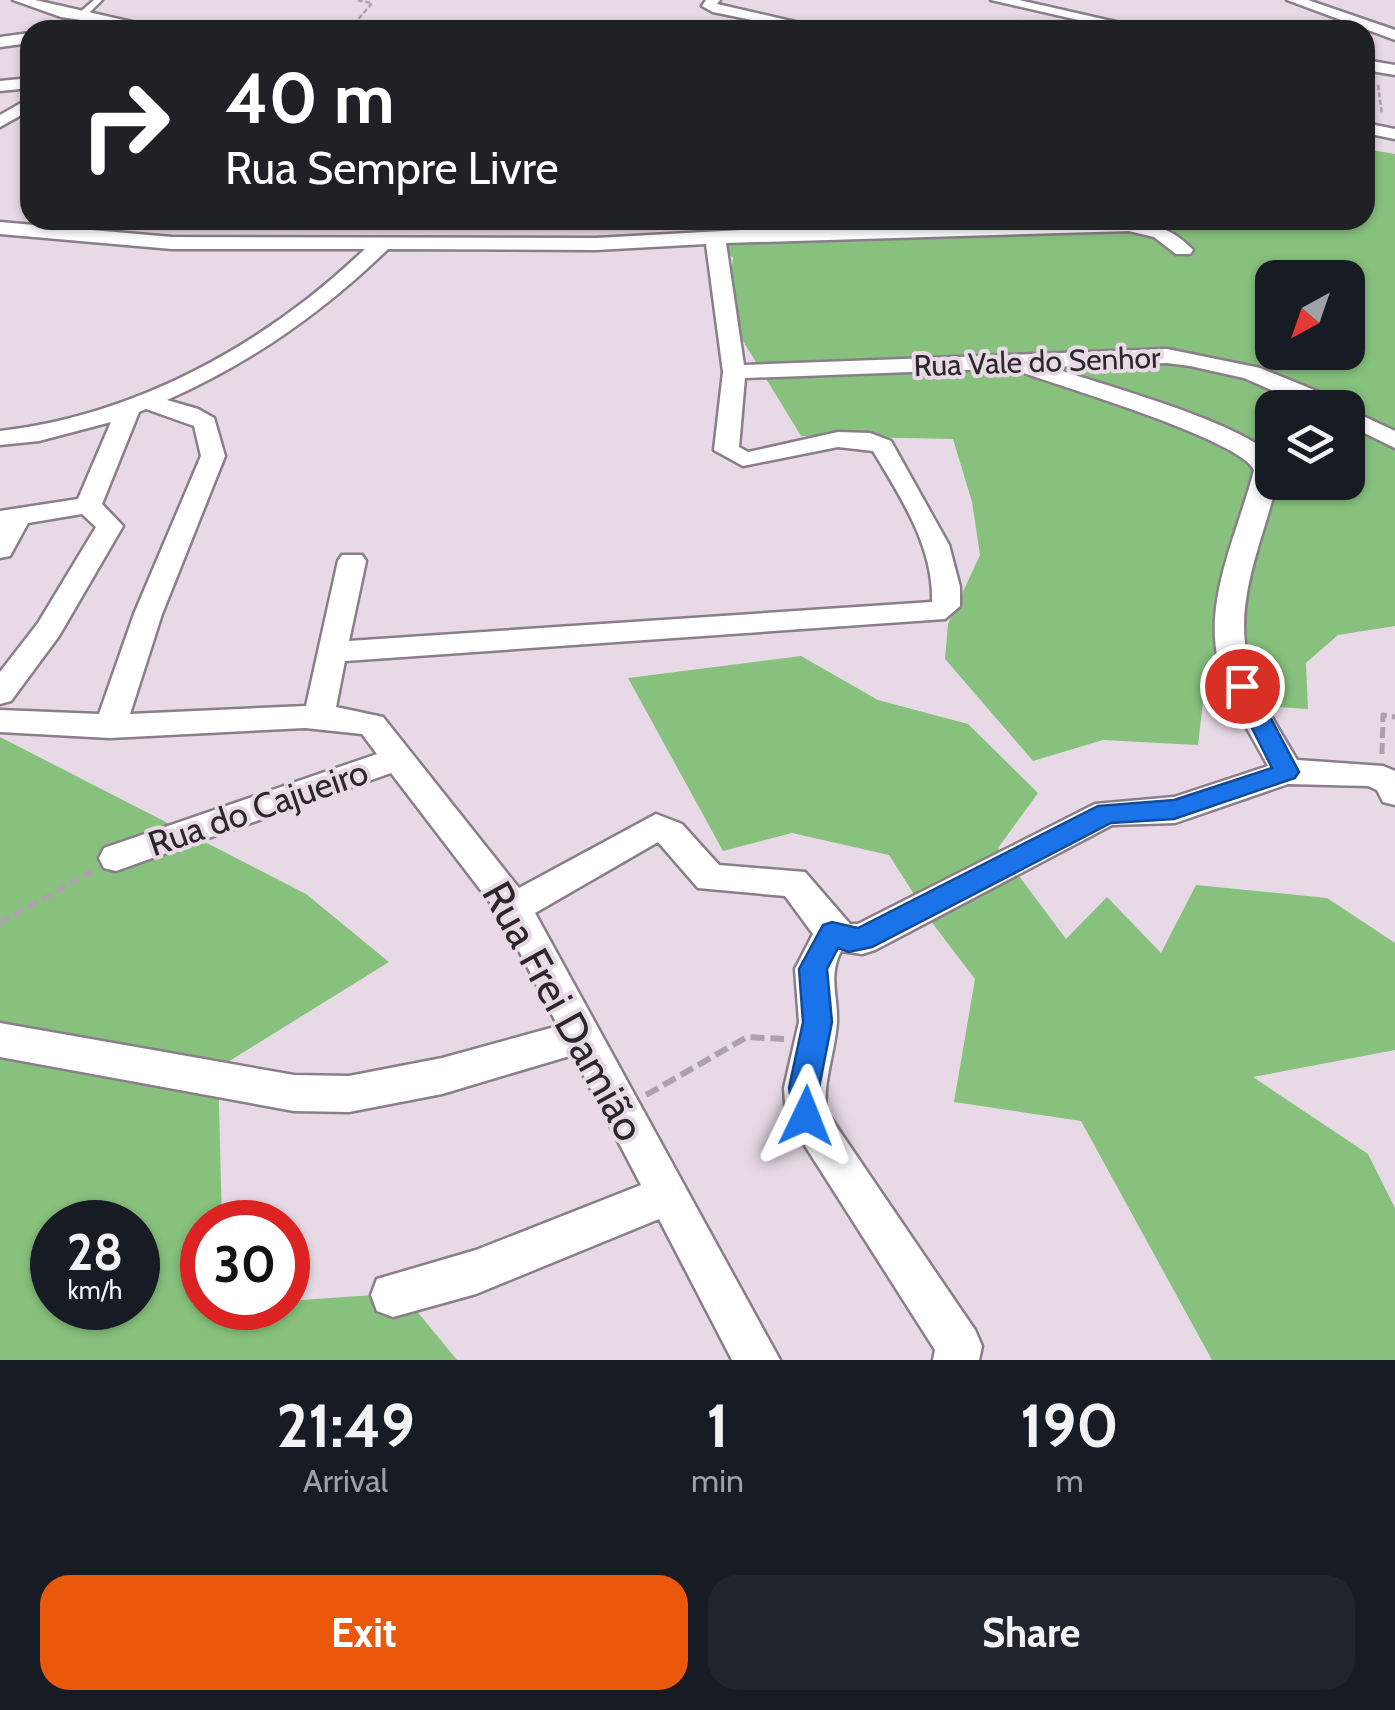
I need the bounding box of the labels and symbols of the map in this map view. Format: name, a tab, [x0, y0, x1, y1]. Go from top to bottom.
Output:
north arrow	[1255, 260, 1365, 370]
street label: Rua Vale do Senhor	[913, 339, 1162, 384]
pin	[1200, 644, 1285, 729]
street label: Rua do Cajueiro	[142, 750, 373, 865]
street label: Rua Frei Damião	[471, 872, 657, 1150]
position arrow	[754, 1064, 858, 1168]
speed limit sign: 30	[180, 1200, 310, 1330]

